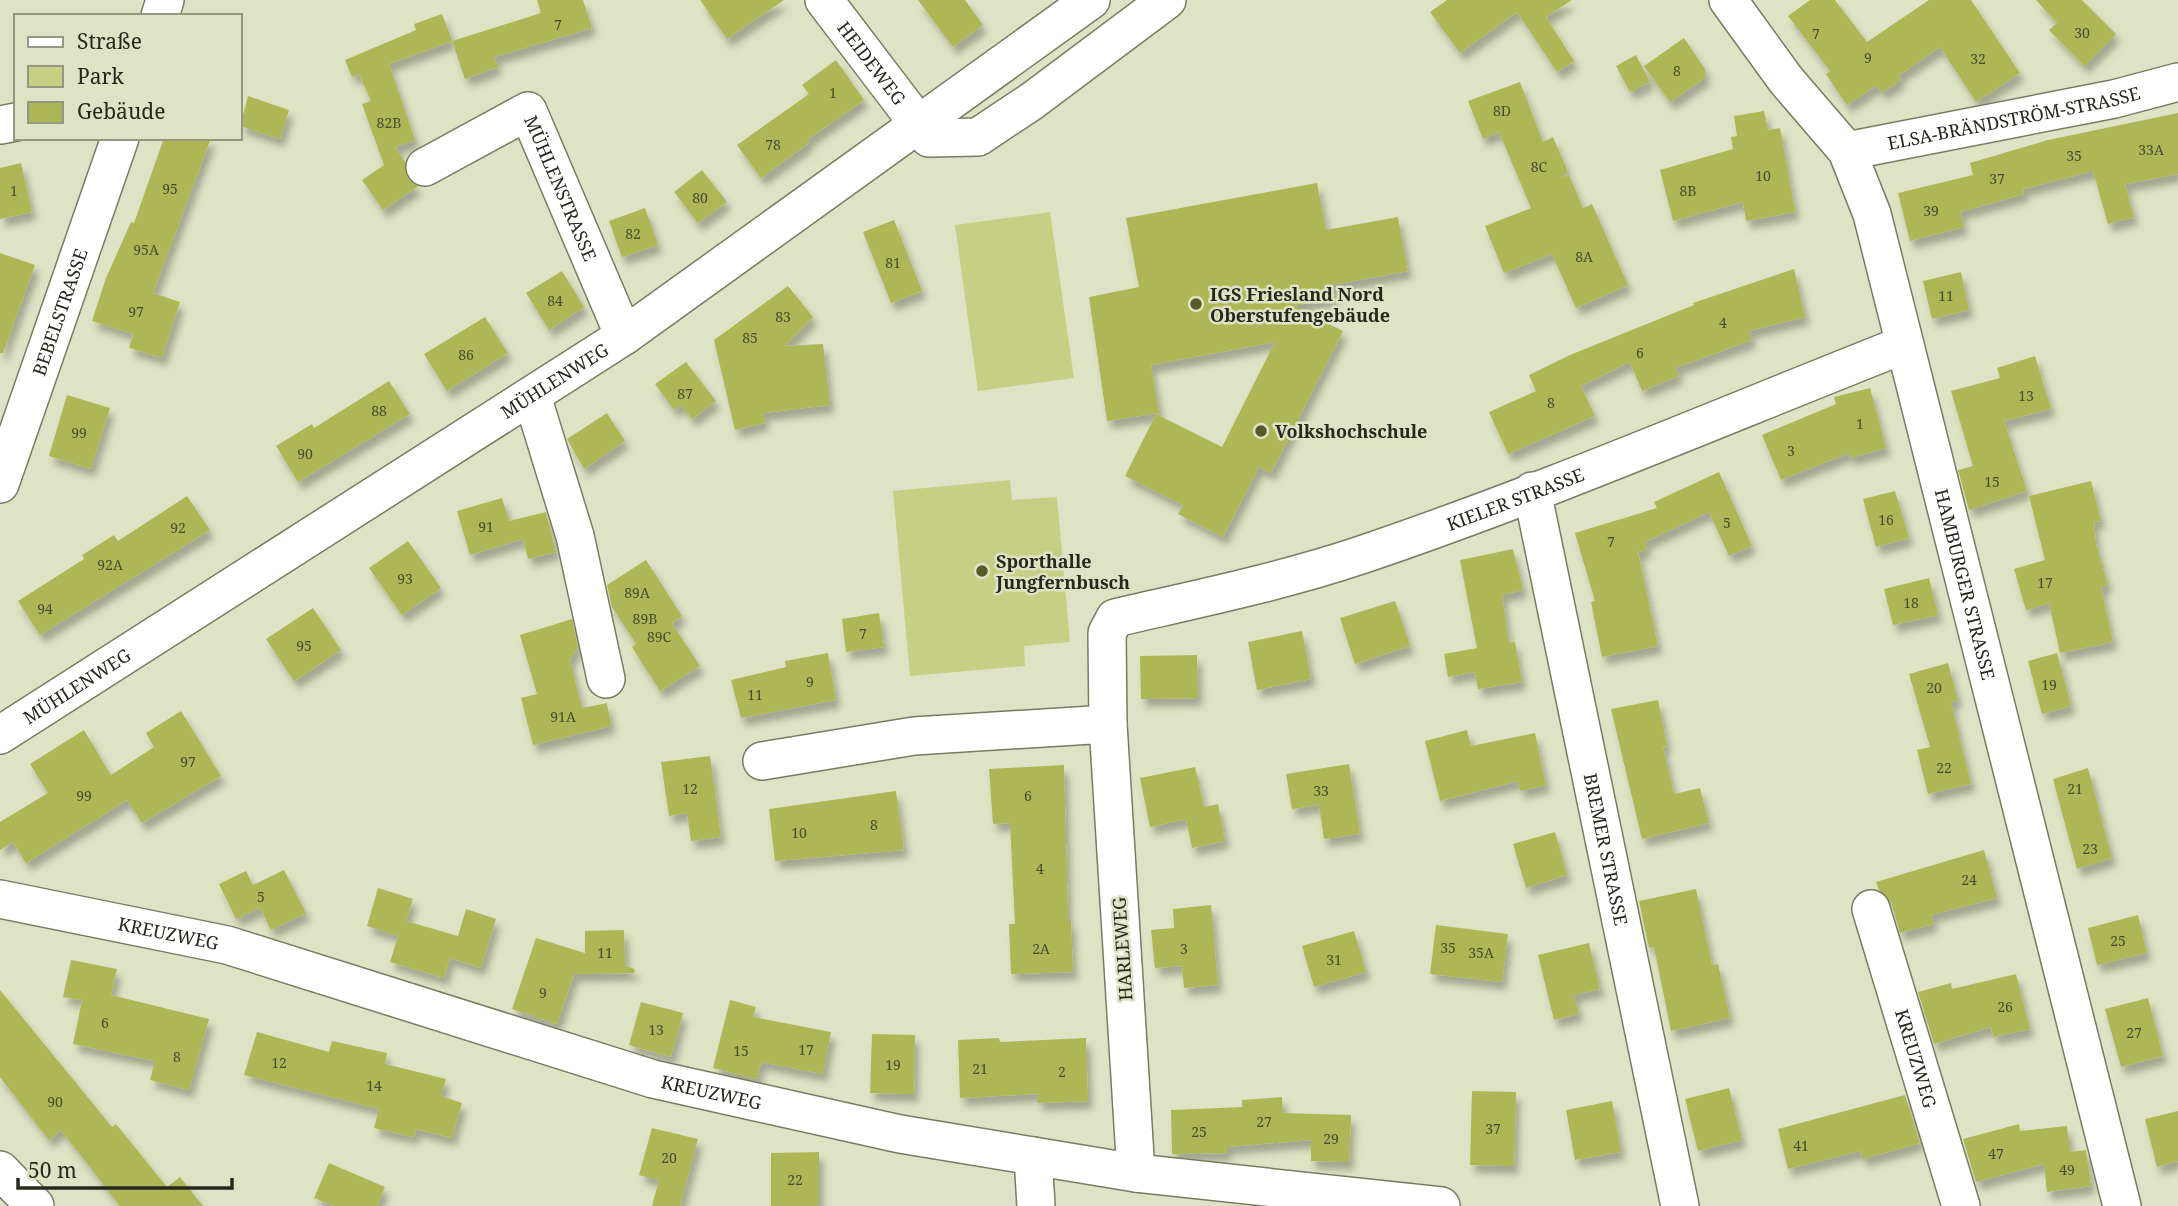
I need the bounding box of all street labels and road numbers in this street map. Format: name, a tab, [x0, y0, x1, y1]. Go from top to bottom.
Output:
street label: HEIDEWEG	[832, 16, 911, 110]
street label: ELSA-BRÄNDSTRÖM-STRASSE	[1885, 81, 2143, 155]
street label: MÜHLENSTRASSE	[519, 112, 603, 265]
street label: BEBELSTRASSE	[27, 245, 93, 379]
street label: MÜHLENWEG	[496, 337, 613, 424]
street label: KIELER STRASSE	[1443, 462, 1587, 536]
street label: HAMBURGER STRASSE	[1930, 486, 2001, 682]
street label: MÜHLENWEG	[18, 643, 135, 729]
street label: BREMER STRASSE	[1579, 771, 1634, 928]
street label: HARLEWEG	[1106, 896, 1138, 1002]
street label: KREUZWEG	[116, 911, 221, 955]
street label: KREUZWEG	[1890, 1006, 1943, 1111]
street label: KREUZWEG	[659, 1069, 764, 1115]

